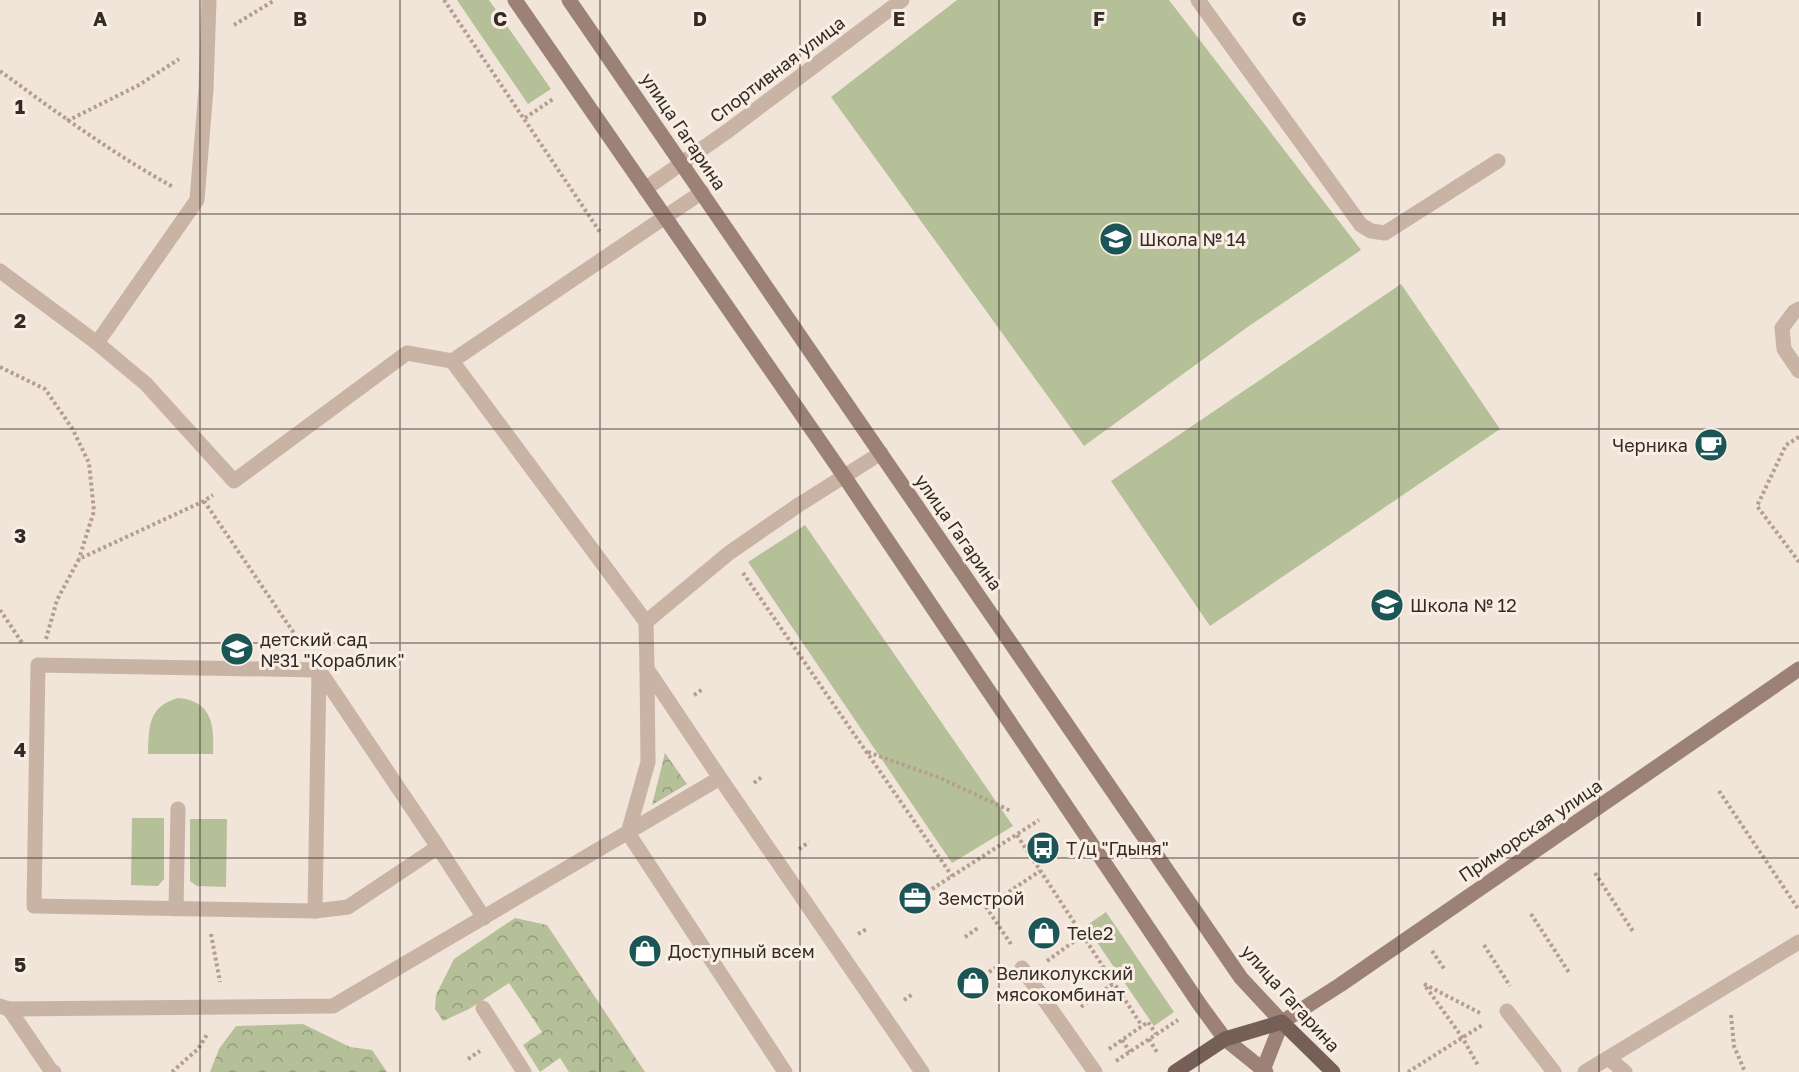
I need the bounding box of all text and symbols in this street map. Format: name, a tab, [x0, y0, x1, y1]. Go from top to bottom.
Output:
text: A	[93, 6, 107, 30]
text: B	[293, 6, 307, 30]
text: C	[493, 6, 507, 30]
text: D	[693, 6, 707, 30]
text: E	[893, 6, 905, 30]
text: F	[1093, 6, 1105, 30]
text: G	[1292, 6, 1306, 30]
text: H	[1491, 6, 1507, 30]
text: I	[1696, 6, 1702, 30]
street label: Спортивная улица	[705, 11, 849, 127]
street label: улица Гагарина	[637, 68, 731, 194]
text: 1	[15, 94, 25, 118]
school or university icon: Школа № 14	[1098, 221, 1134, 257]
place label: Школа № 14	[1139, 228, 1246, 250]
text: 2	[14, 308, 26, 332]
cafe icon: Черника	[1693, 427, 1729, 463]
place label: Черника	[1612, 434, 1688, 456]
street label: улица Гагарина	[911, 470, 1007, 594]
text: 3	[14, 523, 26, 547]
school or university icon: Школа № 12	[1369, 587, 1405, 623]
place label: Школа № 12	[1410, 594, 1517, 616]
place label: детский сад №31 "Кораблик"	[260, 628, 405, 671]
school or university icon: детский сад №31 "Кораблик"	[219, 631, 255, 667]
text: 4	[14, 737, 26, 761]
street label: Приморская улица	[1454, 774, 1606, 886]
bus stop icon: Т/ц "Гдыня"	[1025, 830, 1061, 866]
place label: Т/ц "Гдыня"	[1066, 837, 1169, 859]
office icon: Земстрой	[897, 880, 933, 916]
place label: Земстрой	[938, 887, 1024, 909]
shop icon: Tele2	[1026, 915, 1062, 951]
place label: Tele2	[1067, 922, 1113, 944]
shop icon: Доступный всем	[627, 933, 663, 969]
place label: Доступный всем	[668, 940, 815, 962]
street label: улица Гагарина	[1237, 940, 1345, 1056]
text: 5	[14, 952, 26, 976]
place label: Великолукский мясокомбинат	[996, 962, 1133, 1005]
shop icon: Великолукский мясокомбинат	[955, 965, 991, 1001]

